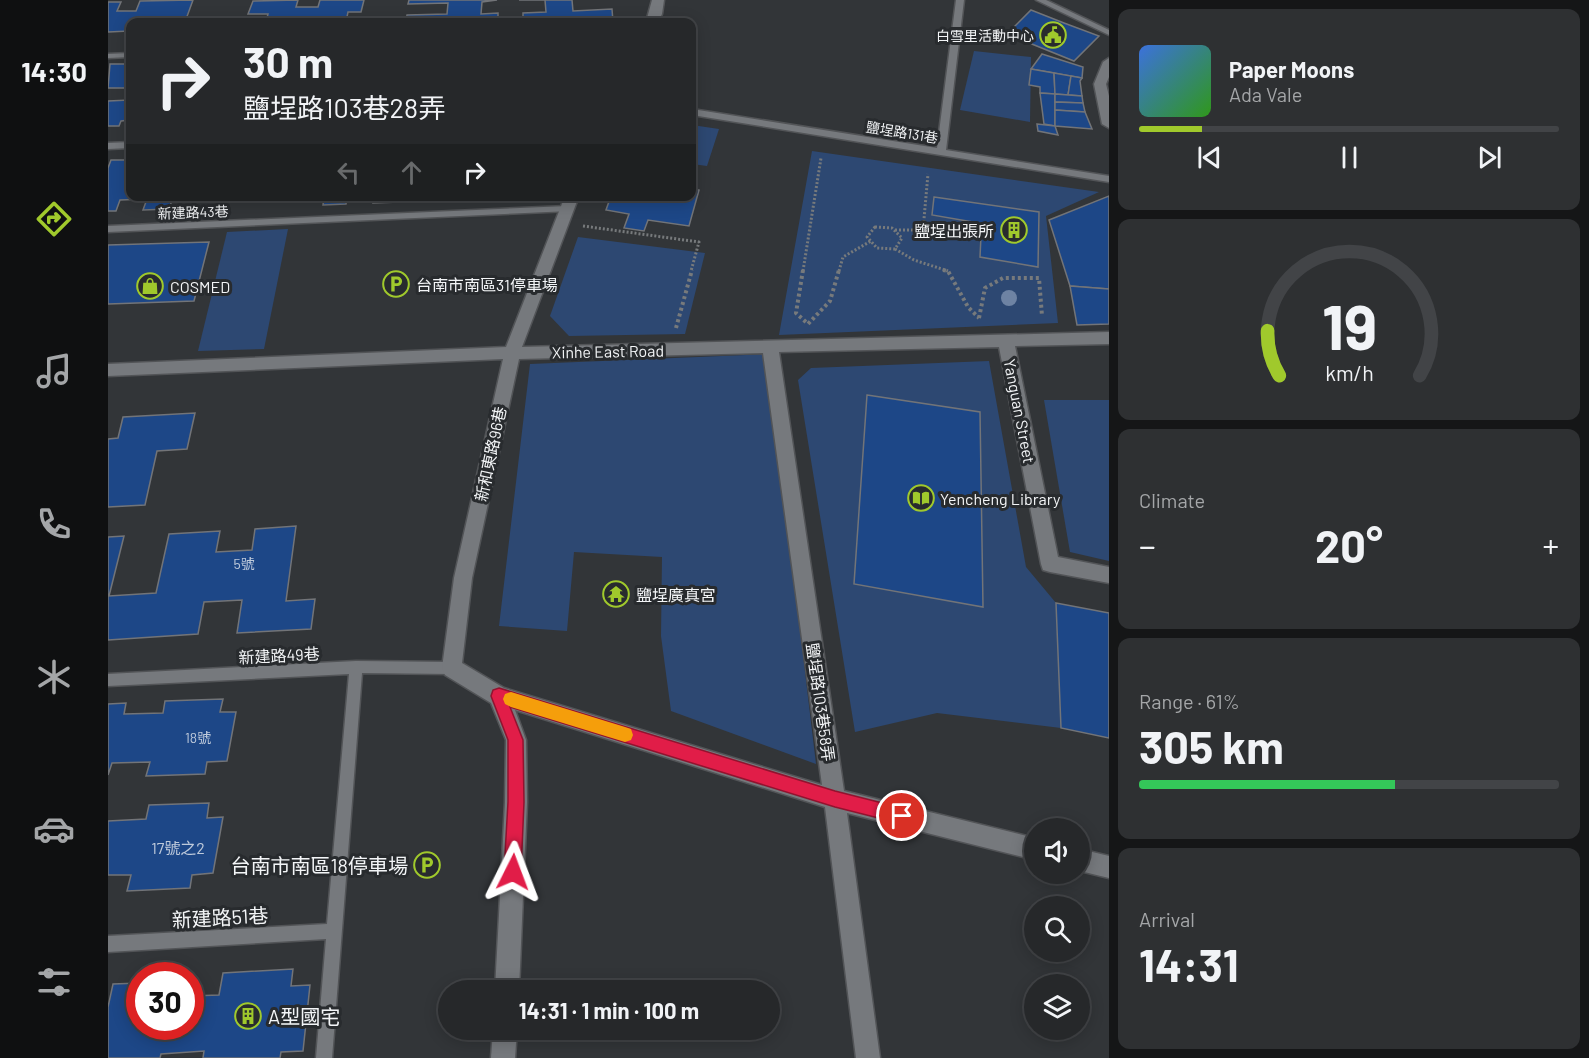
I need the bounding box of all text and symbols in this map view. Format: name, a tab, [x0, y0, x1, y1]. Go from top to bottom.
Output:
public building icon: 白雪里活動中心	[1038, 20, 1068, 50]
place label: 白雪里活動中心	[936, 27, 1034, 44]
text: 30 m	[243, 36, 333, 86]
icon: right	[144, 42, 222, 120]
text: 14:30	[21, 55, 87, 87]
text: Paper Moons	[1229, 56, 1354, 82]
text: Ada Vale	[1229, 82, 1302, 106]
text: 鹽埕路103巷28弄	[243, 91, 445, 123]
street label: 鹽埕路131巷	[865, 118, 939, 146]
icon: previous	[1193, 141, 1226, 174]
icon: pause	[1333, 141, 1366, 174]
icon: next	[1473, 141, 1506, 174]
icon: left	[332, 156, 365, 189]
icon: ahead	[395, 156, 428, 189]
icon: right	[458, 156, 491, 189]
icon: directions	[33, 198, 75, 240]
street label: 新建路43巷	[157, 202, 229, 222]
building icon: 鹽埕出張所	[999, 215, 1029, 245]
place label: 鹽埕出張所	[914, 221, 994, 240]
parking icon: 台南市南區31停車場	[381, 269, 411, 299]
shop icon: COSMED	[135, 271, 165, 301]
place label: 台南市南區31停車場	[416, 275, 558, 294]
place label: COSMED	[170, 277, 230, 296]
text: 19	[1321, 288, 1377, 362]
street label: Xinhe East Road	[552, 341, 664, 361]
icon: music	[33, 350, 75, 392]
street label: Yanguan Street	[1001, 357, 1039, 465]
text: km/h	[1325, 361, 1373, 386]
street label: 新和東路96巷	[471, 405, 509, 503]
library icon: Yencheng Library	[906, 483, 936, 513]
text: Climate	[1139, 488, 1205, 512]
place label: Yencheng Library	[940, 489, 1061, 508]
icon: phone	[33, 503, 75, 545]
text: 20°	[1315, 518, 1383, 572]
text: −	[1139, 525, 1156, 565]
text: +	[1543, 525, 1559, 565]
house number: 5號	[233, 555, 255, 572]
temple icon: 鹽埕廣真宮	[601, 579, 631, 609]
place label: 鹽埕廣真宮	[636, 585, 716, 604]
street label: 鹽埕路103巷58弄	[803, 642, 839, 762]
street label: 新建路49巷	[238, 643, 320, 667]
icon: climate	[33, 656, 75, 698]
text: Range · 61%	[1139, 689, 1240, 713]
text: 305 km	[1139, 719, 1284, 773]
house number: 18號	[185, 729, 211, 746]
pin	[876, 790, 927, 841]
icon: arrive	[885, 799, 918, 832]
icon: car	[33, 808, 75, 850]
map controls	[1024, 818, 1090, 1040]
button: sound	[1024, 818, 1090, 884]
house number: 17號之2	[151, 838, 205, 857]
position arrow	[481, 840, 545, 904]
parking icon: 台南市南區18停車場	[412, 850, 442, 880]
place label: 台南市南區18停車場	[231, 853, 408, 877]
button: search	[1024, 896, 1090, 962]
street label: 新建路51巷	[171, 902, 269, 932]
text: Arrival	[1139, 907, 1195, 931]
text: 14:31	[1139, 937, 1239, 991]
icon: filters	[33, 961, 75, 1003]
speed limit sign: 30	[126, 962, 204, 1040]
button: layers	[1024, 974, 1090, 1040]
text: 14:31 · 1 min · 100 m	[519, 997, 699, 1023]
building icon: A型國宅	[233, 1001, 263, 1031]
place label: A型國宅	[268, 1004, 340, 1028]

